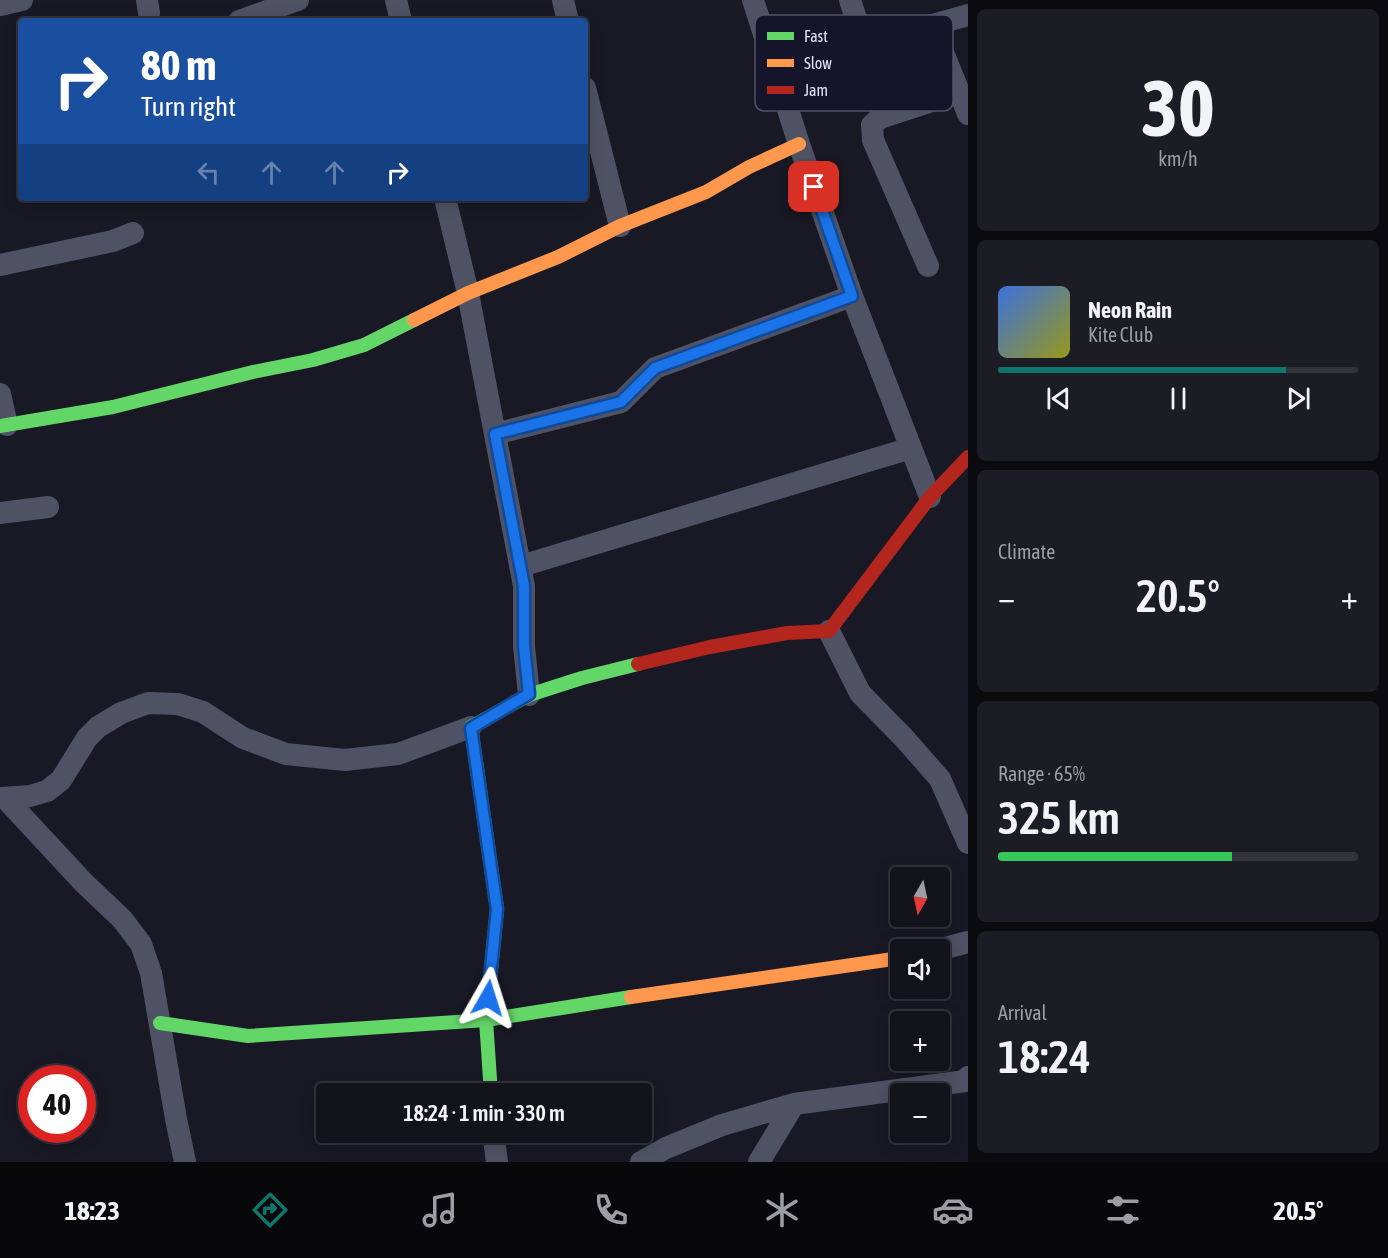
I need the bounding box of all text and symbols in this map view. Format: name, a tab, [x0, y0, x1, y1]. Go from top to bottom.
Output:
legend	[755, 15, 953, 111]
text: Fast	[804, 27, 828, 45]
text: 80 m	[141, 41, 216, 89]
icon: right	[42, 42, 120, 120]
text: Slow	[804, 54, 832, 72]
text: 30	[1141, 63, 1215, 153]
text: Jam	[804, 81, 828, 99]
text: Turn right	[141, 91, 236, 122]
text: km/h	[1158, 147, 1198, 170]
icon: left	[192, 156, 225, 189]
icon: ahead	[255, 156, 288, 189]
icon: ahead	[318, 156, 351, 189]
icon: right	[381, 156, 414, 189]
pin	[788, 161, 839, 212]
icon: arrive	[797, 170, 830, 203]
text: Neon Rain	[1088, 297, 1172, 323]
text: Kite Club	[1088, 323, 1153, 346]
icon: previous	[1042, 382, 1075, 415]
icon: pause	[1162, 382, 1195, 415]
icon: next	[1282, 382, 1315, 415]
text: Climate	[998, 540, 1055, 563]
text: 20.5°	[1136, 570, 1220, 622]
text: −	[998, 578, 1015, 616]
text: +	[1341, 578, 1358, 616]
text: Range · 65%	[998, 762, 1085, 785]
text: 325 km	[998, 792, 1120, 844]
north arrow	[890, 867, 950, 927]
map controls	[890, 867, 950, 1143]
button: sound	[890, 939, 950, 999]
position arrow	[456, 966, 520, 1030]
text: Arrival	[998, 1001, 1047, 1024]
button: +	[890, 1011, 950, 1071]
text: 18:24	[998, 1031, 1091, 1083]
speed limit sign: 40	[18, 1065, 96, 1143]
button: −	[890, 1083, 950, 1143]
text: 18:24 · 1 min · 330 m	[403, 1100, 565, 1126]
icon: directions	[249, 1189, 291, 1231]
icon: music	[419, 1189, 461, 1231]
icon: phone	[590, 1189, 632, 1231]
icon: climate	[761, 1189, 803, 1231]
icon: car	[932, 1189, 974, 1231]
icon: filters	[1102, 1189, 1144, 1231]
text: 18:23	[64, 1195, 120, 1226]
text: 20.5°	[1273, 1195, 1324, 1226]

